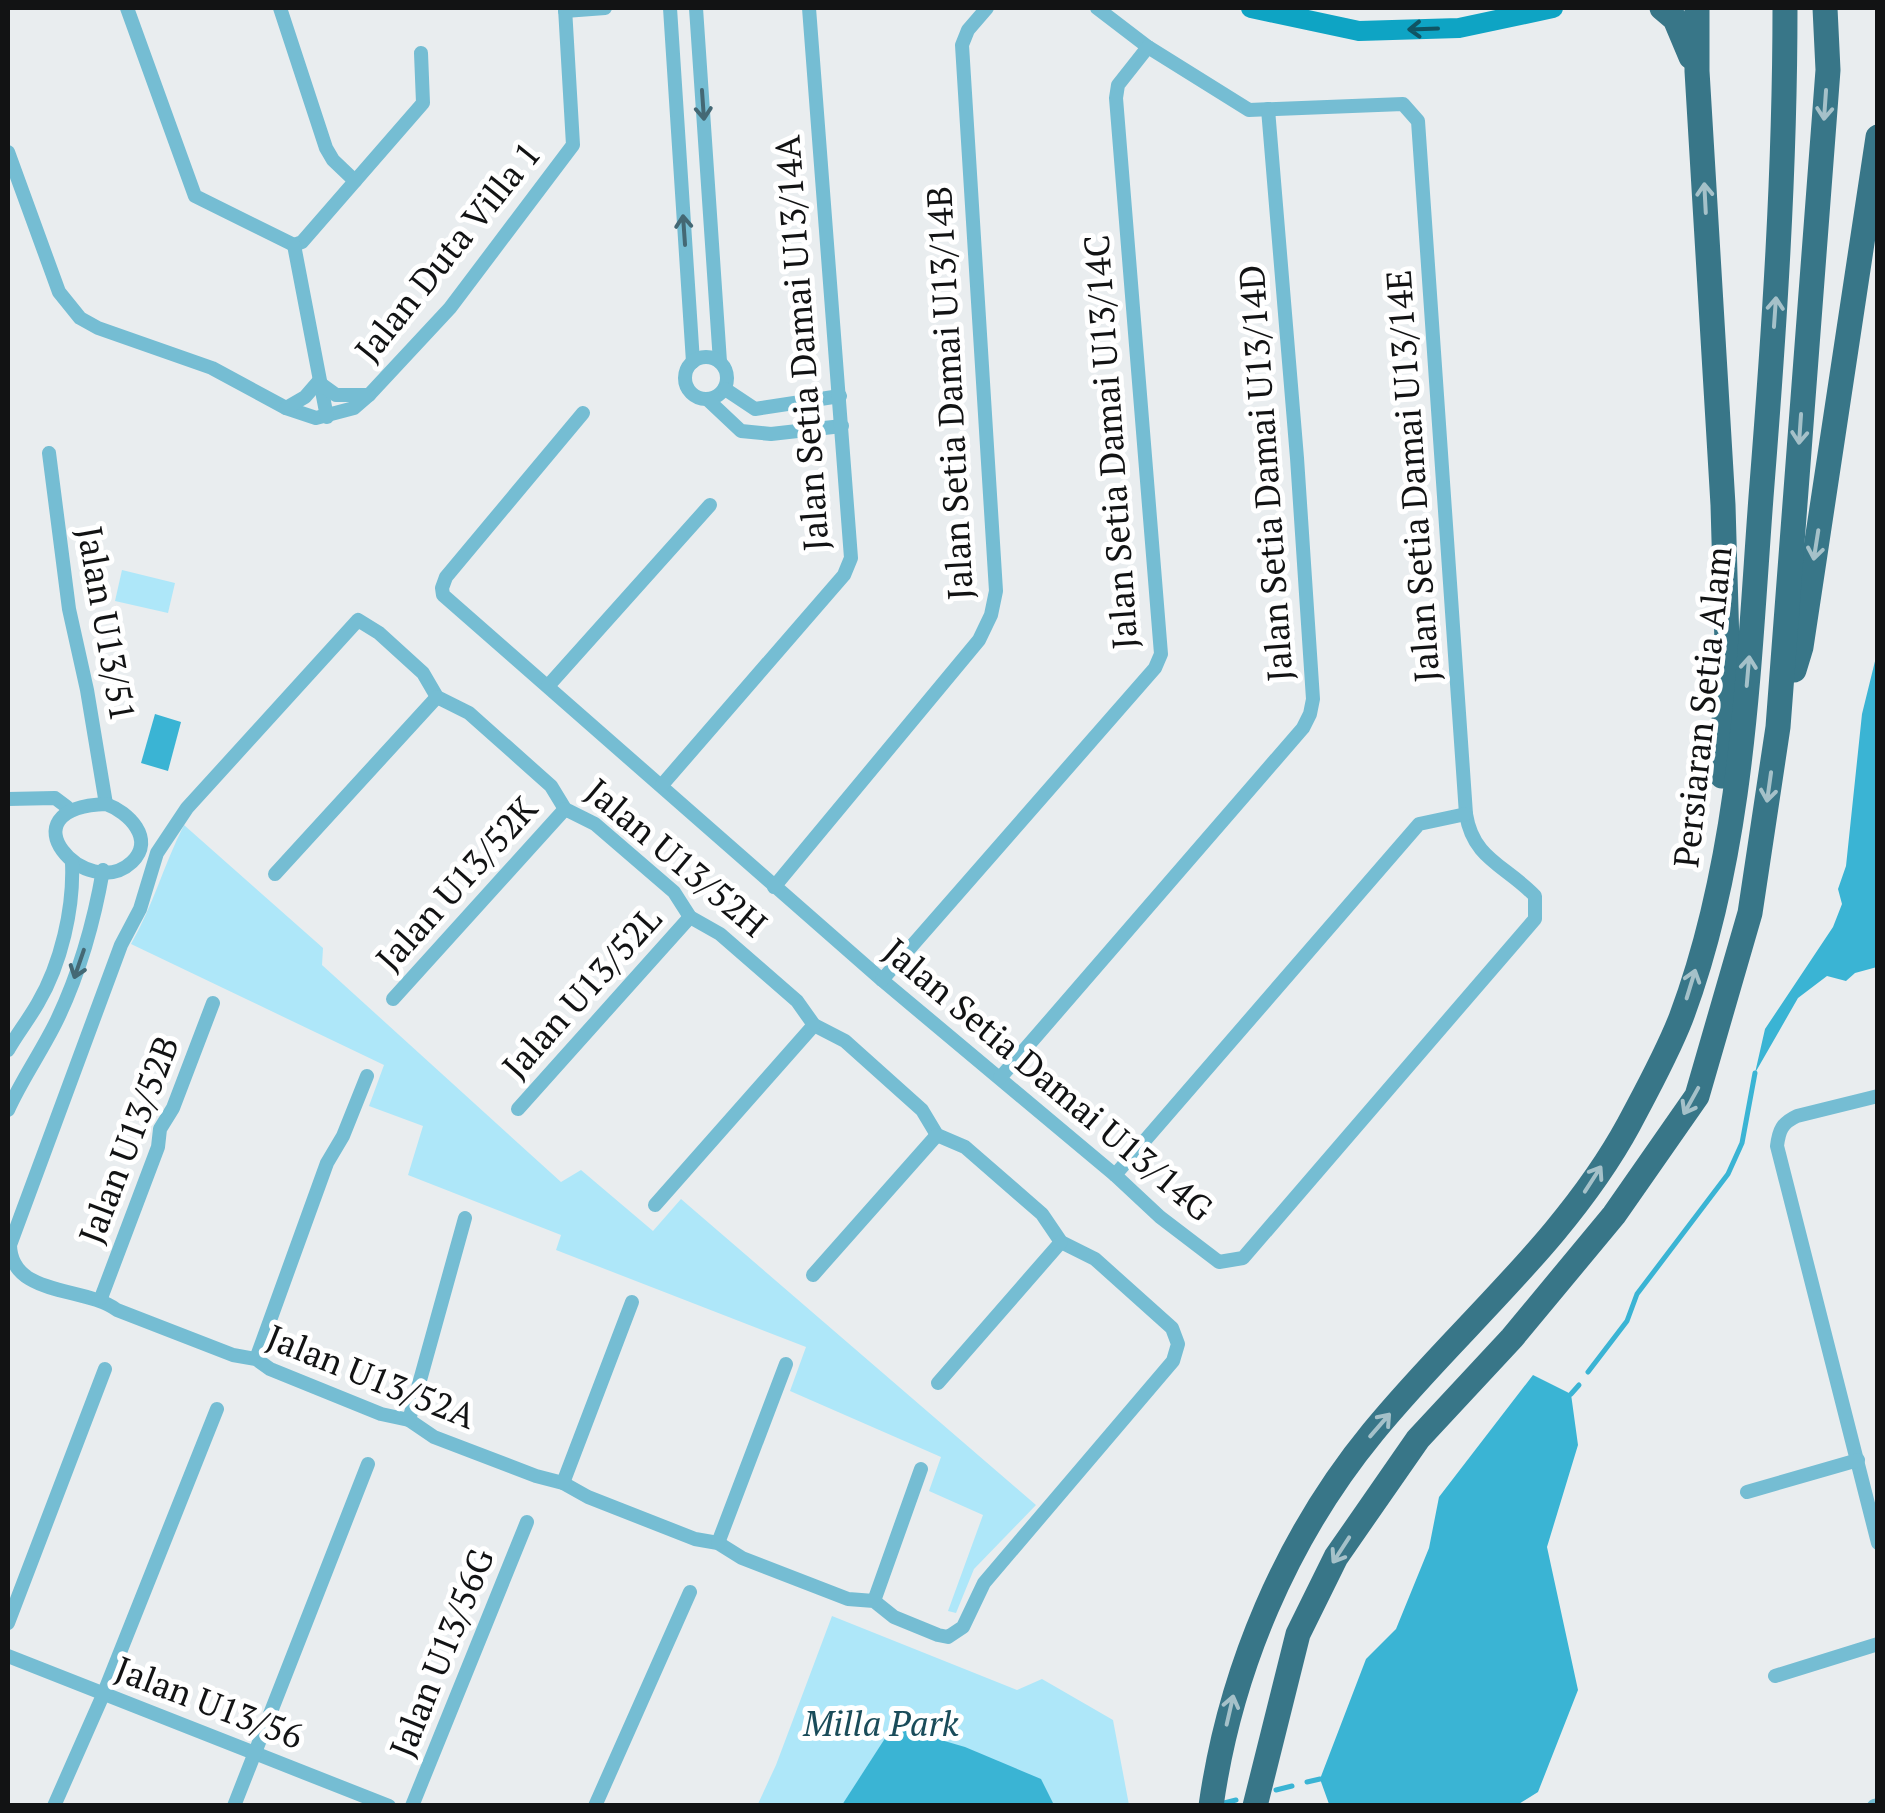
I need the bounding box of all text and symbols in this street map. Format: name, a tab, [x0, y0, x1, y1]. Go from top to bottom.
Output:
one-way arrow	[1408, 20, 1440, 39]
one-way arrow	[694, 88, 713, 120]
one-way arrow	[1815, 88, 1834, 120]
street label: Jalan Duta Villa 1	[344, 132, 550, 371]
street label: Jalan Setia Damai U13/14A	[764, 134, 838, 552]
one-way arrow	[1695, 183, 1714, 215]
street label: Jalan Setia Damai U13/14B	[915, 185, 983, 601]
one-way arrow	[674, 214, 693, 246]
street label: Jalan Setia Damai U13/14C	[1073, 233, 1147, 651]
street label: Jalan Setia Damai U13/14D	[1227, 263, 1303, 683]
street label: Jalan Setia Damai U13/14E	[1375, 268, 1449, 684]
one-way arrow	[1766, 297, 1785, 329]
one-way arrow	[1791, 412, 1810, 444]
street label: Jalan U13/51	[67, 523, 147, 725]
one-way arrow	[1807, 528, 1825, 561]
street label: Persiaran Setia Alam	[1662, 544, 1742, 870]
one-way arrow	[1738, 656, 1757, 688]
street label: Jalan U13/52H	[577, 768, 777, 946]
one-way arrow	[1759, 771, 1777, 803]
street label: Jalan U13/52K	[366, 786, 547, 980]
street label: Jalan U13/52L	[492, 896, 671, 1088]
street label: Jalan Setia Damai U13/14G	[874, 928, 1223, 1231]
one-way arrow	[69, 948, 87, 980]
one-way arrow	[1683, 969, 1701, 1000]
street label: Jalan U13/52B	[67, 1029, 189, 1250]
one-way arrow	[1681, 1086, 1701, 1115]
one-way arrow	[1582, 1166, 1603, 1194]
street label: Jalan U13/52A	[260, 1313, 483, 1439]
one-way arrow	[1369, 1413, 1392, 1438]
one-way arrow	[1331, 1535, 1352, 1564]
street label: Jalan U13/56G	[378, 1541, 504, 1764]
street label: Jalan U13/56	[109, 1645, 310, 1759]
one-way arrow	[1222, 1695, 1240, 1727]
park label: Milla Park	[802, 1700, 959, 1746]

